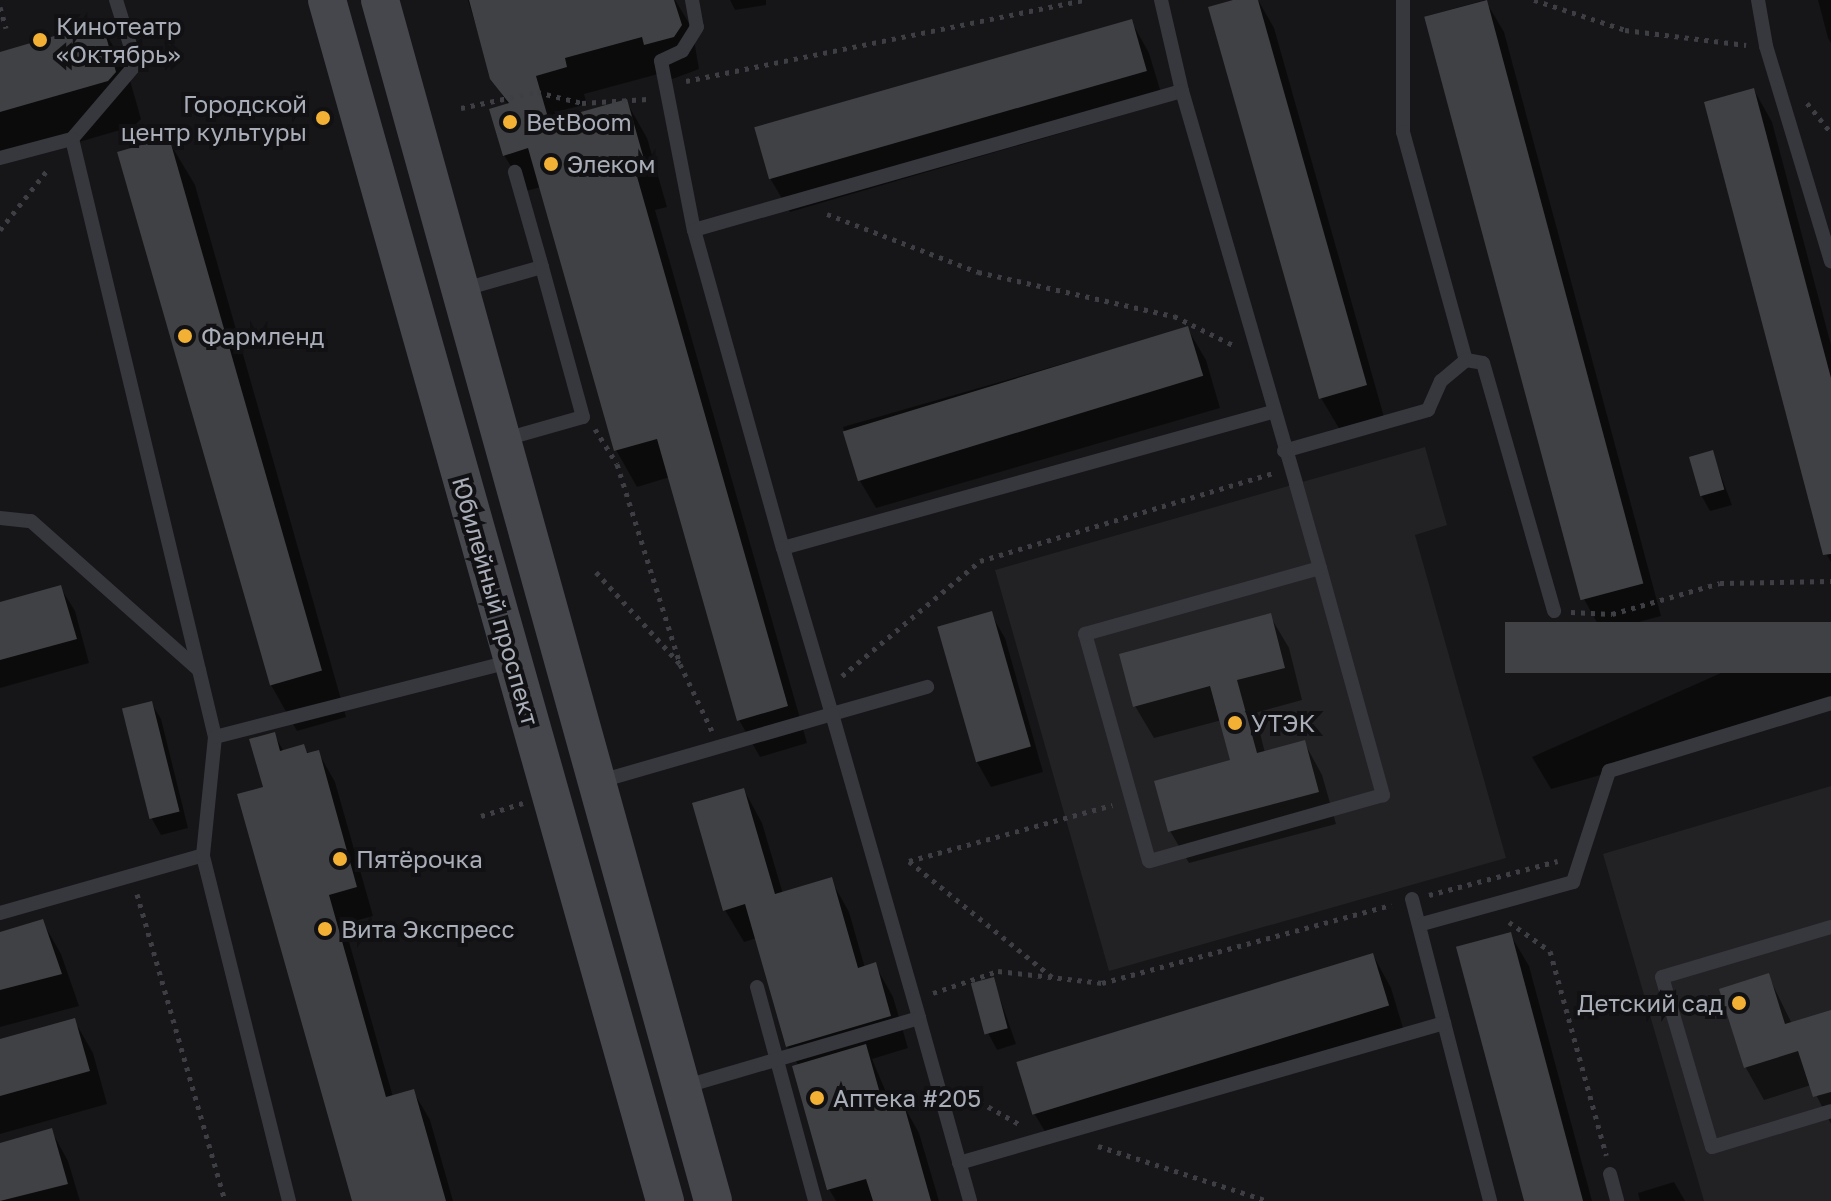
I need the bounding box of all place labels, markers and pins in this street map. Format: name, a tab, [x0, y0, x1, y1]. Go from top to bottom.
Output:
place label: Кинотеатр «Октябрь»	[56, 12, 182, 68]
marker: Кинотеатр «Октябрь»	[31, 31, 49, 49]
place label: Городской центр культуры	[121, 90, 307, 146]
place label: BetBoom	[526, 108, 632, 136]
marker: Городской центр культуры	[314, 109, 332, 127]
marker: BetBoom	[501, 113, 519, 131]
place label: Элеком	[567, 150, 656, 178]
marker: Элеком	[542, 155, 560, 173]
place label: Фармленд	[201, 322, 324, 350]
marker: Фармленд	[176, 327, 194, 345]
place label: УТЭК	[1251, 709, 1315, 737]
marker: УТЭК	[1226, 714, 1244, 732]
place label: Пятёрочка	[356, 845, 483, 873]
marker: Пятёрочка	[331, 850, 349, 868]
place label: Вита Экспресс	[341, 915, 515, 943]
marker: Вита Экспресс	[316, 920, 334, 938]
place label: Детский сад	[1577, 989, 1723, 1017]
marker: Детский сад	[1730, 994, 1748, 1012]
place label: Аптека #205	[833, 1084, 981, 1112]
marker: Аптека #205	[808, 1089, 826, 1107]

